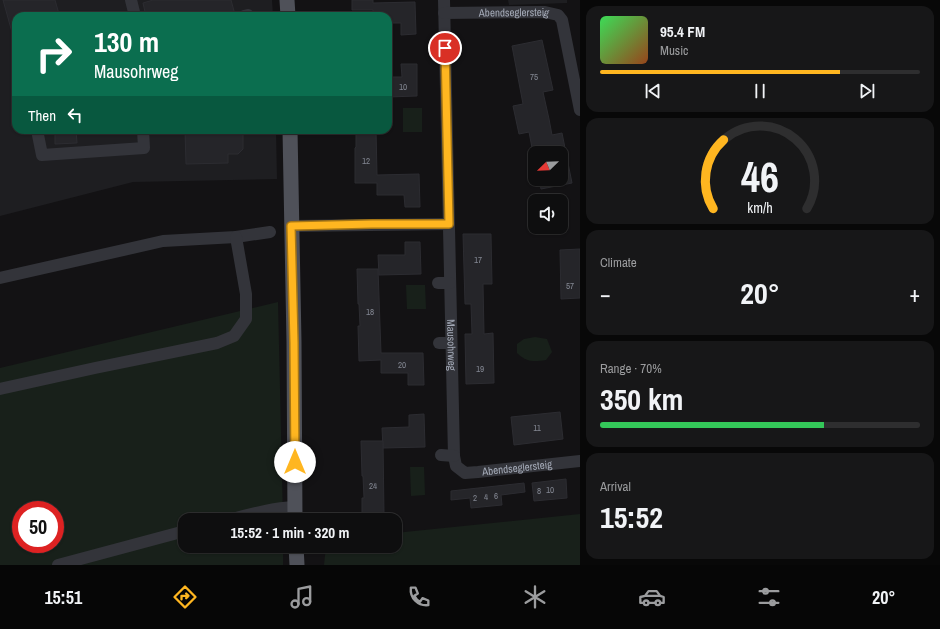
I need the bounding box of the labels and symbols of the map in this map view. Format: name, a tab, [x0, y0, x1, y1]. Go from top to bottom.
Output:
street label: Abendseglersteig	[478, 5, 551, 20]
pin	[428, 31, 462, 65]
house number: 75	[530, 71, 538, 83]
house number: 10	[399, 81, 407, 93]
north arrow	[528, 146, 568, 186]
house number: 12	[362, 155, 370, 167]
house number: 17	[474, 254, 482, 266]
house number: 57	[566, 280, 574, 292]
house number: 18	[366, 306, 374, 318]
street label: Mausohrweg	[444, 319, 459, 371]
house number: 20	[398, 359, 406, 371]
house number: 19	[476, 363, 484, 375]
house number: 11	[533, 422, 541, 434]
position arrow	[274, 441, 316, 483]
street label: Abendseglersteig	[480, 457, 553, 479]
house number: 24	[369, 480, 377, 492]
house number: 10	[546, 484, 554, 496]
house number: 8	[537, 485, 541, 497]
house number: 6	[494, 490, 498, 502]
house number: 4	[484, 491, 488, 503]
house number: 2	[473, 492, 477, 504]
speed limit sign: 50	[12, 501, 64, 553]

